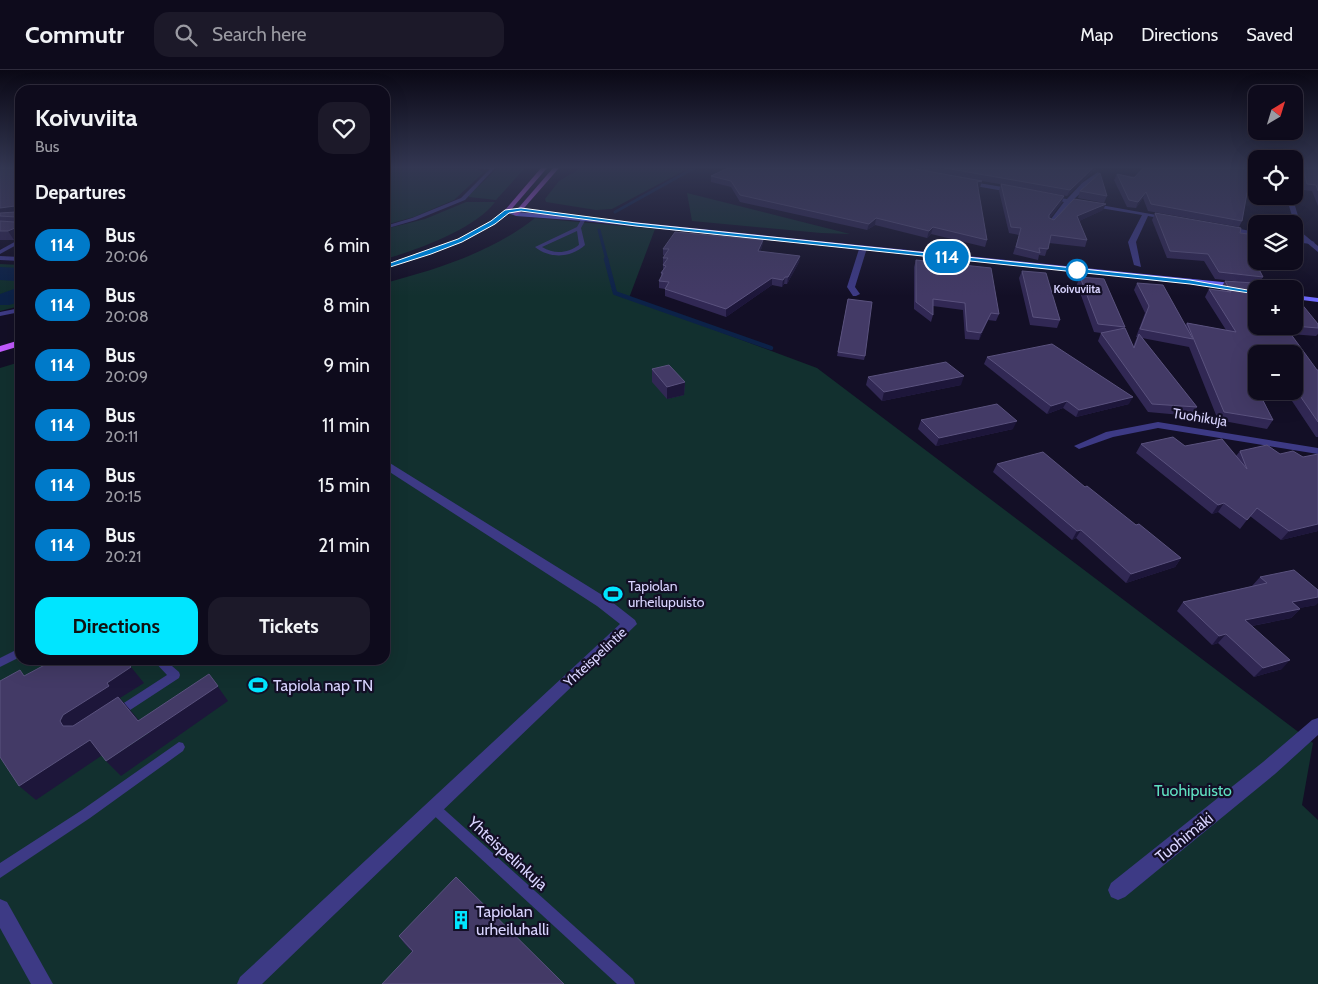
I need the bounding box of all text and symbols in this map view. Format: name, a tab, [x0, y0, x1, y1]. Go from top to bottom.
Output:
search box	[154, 12, 504, 57]
text: Commutr	[25, 20, 124, 49]
icon: search	[172, 21, 200, 49]
text: Search here	[212, 23, 307, 46]
text: Map	[1080, 24, 1113, 46]
text: Directions	[1141, 24, 1218, 46]
text: Saved	[1246, 24, 1293, 46]
north arrow	[1248, 85, 1302, 140]
map controls	[1248, 85, 1303, 400]
button: heart	[318, 102, 370, 154]
text: Koivuviita	[35, 103, 137, 132]
text: Bus	[35, 137, 59, 156]
button: locate	[1248, 150, 1303, 205]
text: Departures	[35, 181, 126, 204]
button: layers	[1248, 215, 1303, 270]
text: Bus	[105, 224, 135, 247]
text: 114	[50, 234, 75, 256]
text: 6 min	[324, 234, 370, 257]
line badge: 114	[918, 241, 976, 273]
text: 114	[935, 246, 959, 268]
text: 20:06	[105, 247, 148, 266]
marker: Koivuviita	[1066, 259, 1088, 281]
button: +	[1248, 280, 1303, 335]
place label: Koivuviita	[1054, 282, 1101, 296]
text: Bus	[105, 284, 135, 307]
text: 114	[50, 294, 75, 316]
text: 8 min	[323, 294, 370, 317]
text: 20:08	[105, 307, 149, 326]
text: Bus	[105, 344, 135, 367]
button: −	[1248, 345, 1303, 400]
text: 114	[50, 354, 75, 376]
text: 9 min	[324, 354, 370, 377]
text: 20:09	[105, 367, 148, 386]
text: Bus	[105, 404, 135, 427]
street label: Tuohikuja	[1171, 404, 1229, 430]
text: 114	[50, 414, 75, 436]
text: 11 min	[322, 414, 370, 437]
text: 20:11	[105, 427, 138, 446]
text: Bus	[105, 464, 135, 487]
text: 114	[50, 474, 75, 496]
text: 15 min	[318, 474, 370, 497]
text: 20:15	[105, 487, 142, 506]
text: Bus	[105, 524, 135, 547]
text: 114	[50, 534, 75, 556]
text: 21 min	[318, 534, 370, 557]
text: 20:21	[105, 547, 141, 566]
place label: Tapiolan urheilupuisto	[628, 577, 705, 611]
sports icon: Tapiolan urheilupuisto	[602, 583, 624, 605]
button: Directions	[35, 597, 198, 655]
button: Tickets	[208, 597, 370, 655]
street label: Yhteispelintie	[559, 623, 630, 691]
sports icon: Tapiola nap TN	[247, 674, 269, 696]
place label: Tapiola nap TN	[273, 676, 373, 695]
park label: Tuohipuisto	[1154, 781, 1232, 800]
street label: Tuohimäki	[1152, 808, 1217, 866]
street label: Yhteispelinkuja	[463, 812, 552, 894]
place label: Tapiolan urheiluhalli	[476, 902, 549, 939]
building icon: Tapiolan urheiluhalli	[450, 909, 472, 931]

